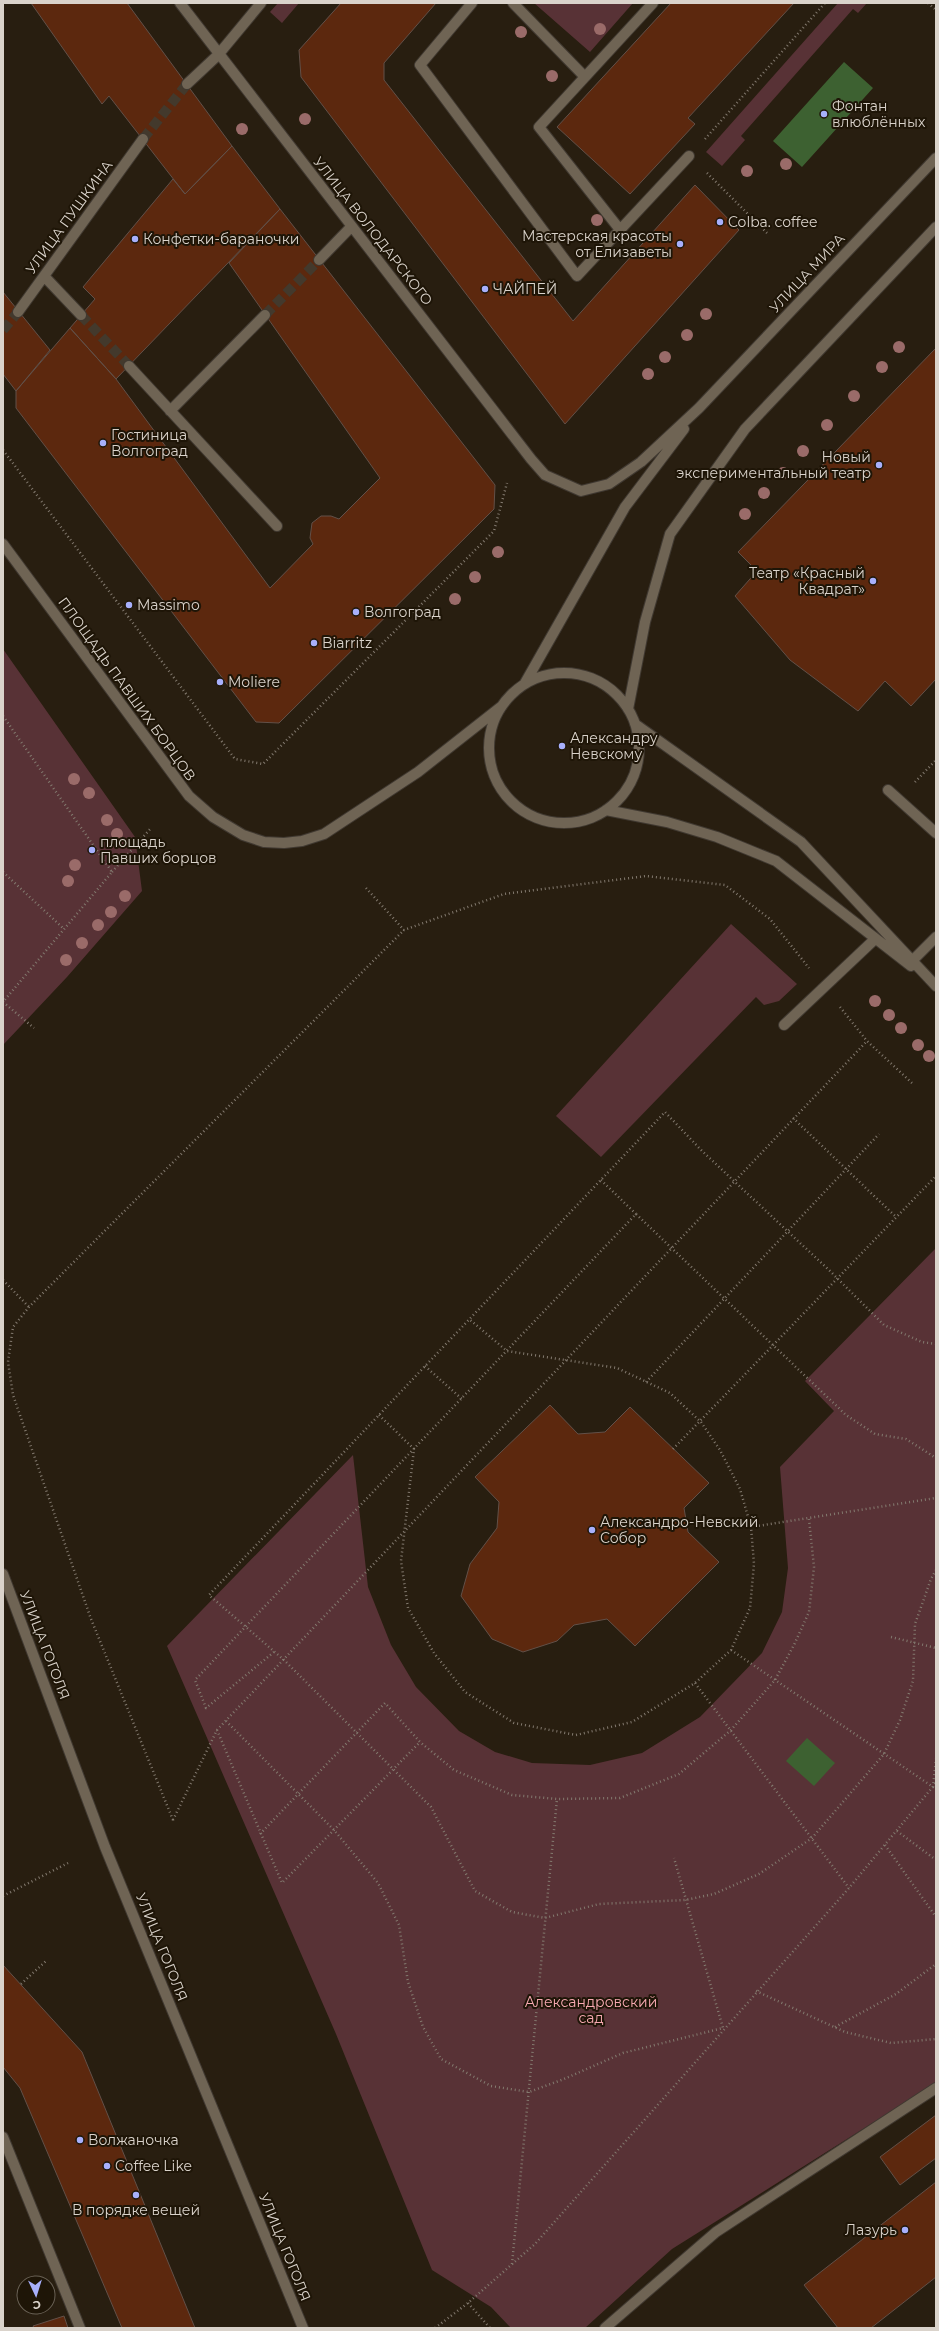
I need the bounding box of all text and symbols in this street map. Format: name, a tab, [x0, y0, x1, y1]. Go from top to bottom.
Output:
place label: Фонтан влюблённых	[832, 97, 926, 131]
marker: Фонтан влюблённых	[819, 109, 829, 119]
street label: УЛИЦА ВОЛОДАРСКОГО	[309, 153, 437, 309]
street label: УЛИЦА ПУШКИНА	[22, 156, 117, 277]
place label: Colba. coffee	[728, 213, 817, 231]
marker: Colba. coffee	[715, 217, 725, 227]
place label: Мастерская красоты от Елизаветы	[522, 227, 672, 261]
street label: УЛИЦА МИРА	[766, 229, 849, 316]
place label: Конфетки-бараночки	[143, 230, 300, 248]
marker: Конфетки-бараночки	[130, 234, 140, 244]
marker: Мастерская красоты от Елизаветы	[675, 239, 685, 249]
place label: ЧАЙПЕЙ	[493, 280, 557, 298]
marker: ЧАЙПЕЙ	[480, 284, 490, 294]
place label: Гостиница Волгоград	[111, 426, 188, 460]
marker: Гостиница Волгоград	[98, 438, 108, 448]
place label: Новый экспериментальный театр	[676, 448, 871, 482]
marker: Новый экспериментальный театр	[874, 460, 884, 470]
place label: Театр «Красный Квадрат»	[749, 564, 865, 598]
marker: Театр «Красный Квадрат»	[868, 576, 878, 586]
street label: ПЛОЩАДЬ ПАВШИХ БОРЦОВ	[54, 594, 200, 784]
place label: Massimo	[137, 596, 200, 614]
marker: Massimo	[124, 600, 134, 610]
place label: Волгоград	[364, 603, 441, 621]
marker: Волгоград	[351, 607, 361, 617]
place label: Biarritz	[322, 634, 372, 652]
marker: Biarritz	[309, 638, 319, 648]
place label: Moliere	[228, 673, 280, 691]
marker: Moliere	[215, 677, 225, 687]
place label: Александру Невскому	[570, 729, 658, 763]
marker: Александру Невскому	[557, 741, 567, 751]
place label: площадь Павших борцов	[100, 833, 217, 867]
marker: площадь Павших борцов	[87, 845, 97, 855]
place label: Александро-Невский Собор	[600, 1513, 758, 1547]
marker: Александро-Невский Собор	[587, 1525, 597, 1535]
street label: УЛИЦА ГОГОЛЯ	[16, 1588, 74, 1702]
street label: УЛИЦА ГОГОЛЯ	[132, 1890, 192, 2004]
park label: Александровский сад	[525, 1993, 657, 2027]
place label: Волжаночка	[88, 2131, 179, 2149]
marker: Волжаночка	[75, 2135, 85, 2145]
place label: Coffee Like	[115, 2157, 192, 2175]
marker: Coffee Like	[102, 2161, 112, 2171]
marker: В порядке вещей	[131, 2190, 141, 2200]
street label: УЛИЦА ГОГОЛЯ	[255, 2190, 315, 2304]
place label: В порядке вещей	[72, 2201, 200, 2219]
place label: Лазурь	[845, 2221, 897, 2239]
marker: Лазурь	[900, 2225, 910, 2235]
north arrow	[16, 2275, 56, 2315]
text: С	[32, 2298, 41, 2312]

